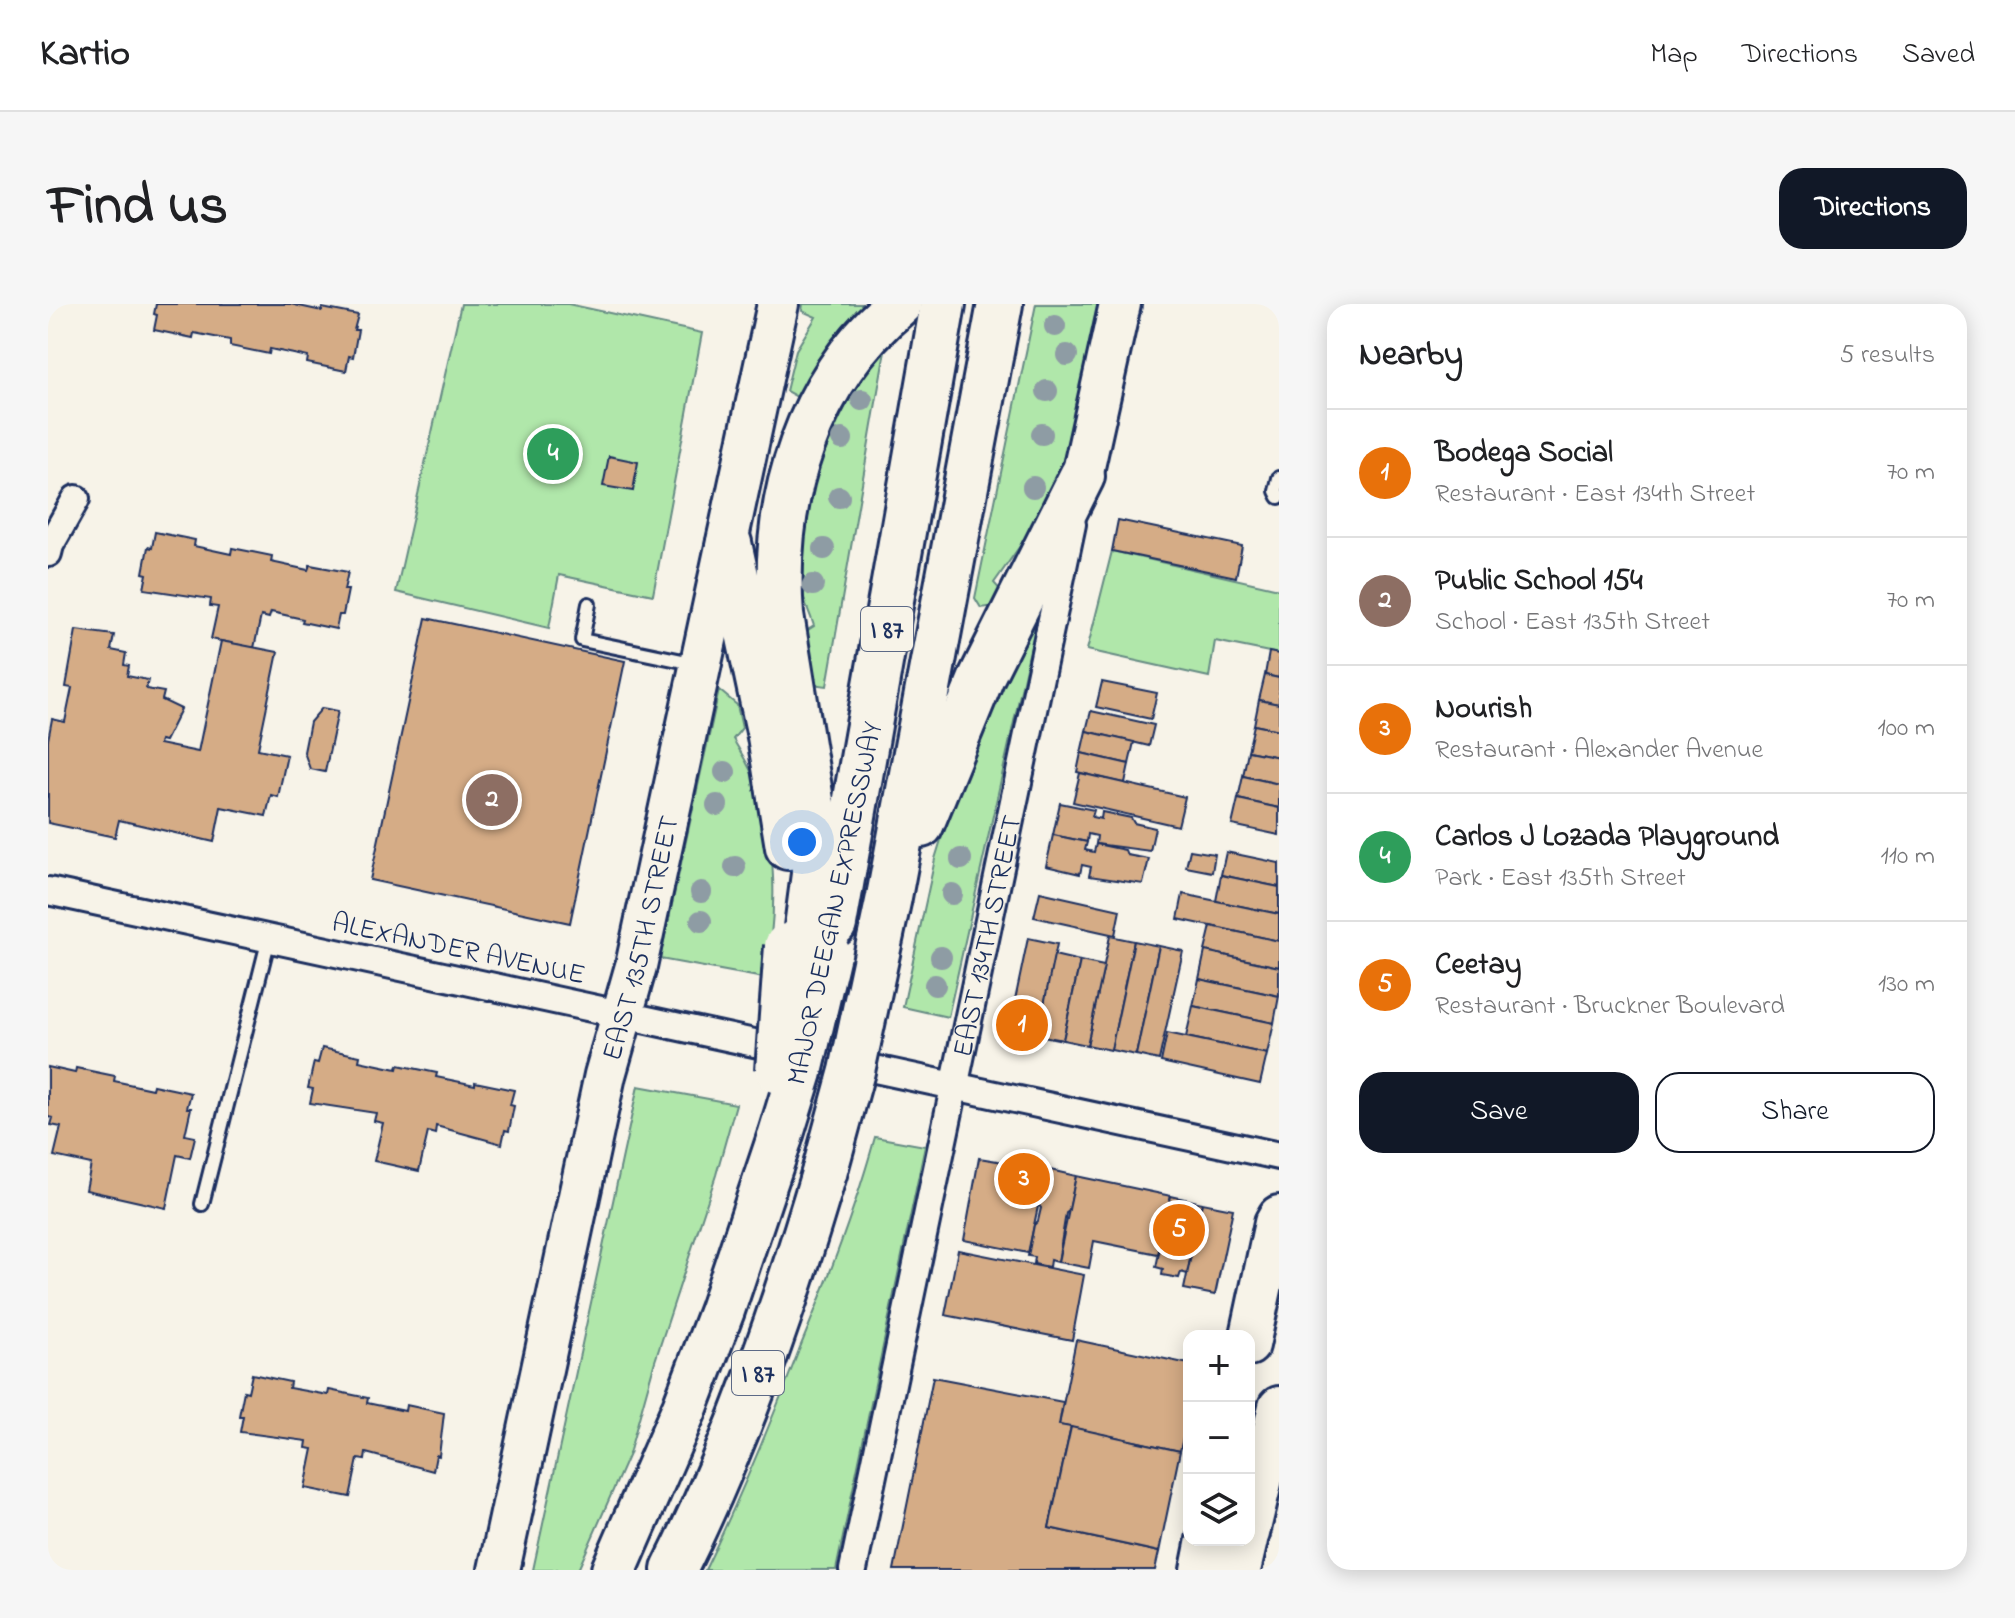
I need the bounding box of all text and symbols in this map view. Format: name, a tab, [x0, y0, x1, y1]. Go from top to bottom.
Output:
text: Kartio	[40, 27, 130, 83]
text: Map	[1650, 35, 1698, 76]
text: Directions	[1742, 35, 1858, 76]
text: Saved	[1902, 35, 1975, 76]
text: Find us	[48, 168, 228, 249]
button: Directions	[1779, 168, 1967, 249]
text: Nearby	[1359, 331, 1463, 381]
text: 5 results	[1840, 337, 1935, 375]
pin: 4	[527, 424, 579, 484]
text: Bodega Social	[1435, 432, 1613, 476]
text: 1	[1381, 454, 1389, 492]
text: 70 m	[1886, 454, 1935, 492]
text: Restaurant · East 134th Street	[1435, 476, 1755, 514]
text: Public School 154	[1435, 560, 1643, 604]
text: 2	[1379, 582, 1391, 620]
text: 70 m	[1886, 582, 1935, 620]
text: School · East 135th Street	[1435, 604, 1710, 642]
road number: I 87	[861, 607, 913, 651]
text: Nourish	[1435, 688, 1532, 732]
text: 3	[1380, 710, 1390, 748]
text: 100 m	[1878, 710, 1935, 748]
street label: MAJOR DEEGAN EXPRESSWAY	[778, 718, 895, 1089]
text: Restaurant · Alexander Avenue	[1435, 732, 1763, 770]
pin: 2	[466, 770, 518, 830]
street label: EAST 135TH STREET	[593, 812, 692, 1066]
street label: EAST 134TH STREET	[945, 813, 1029, 1061]
text: Carlos J Lozada Playground	[1435, 816, 1779, 860]
your location	[782, 822, 822, 862]
text: 4	[1380, 838, 1390, 876]
text: 110 m	[1881, 838, 1935, 876]
text: Park · East 135th Street	[1435, 860, 1686, 898]
street label: ALEXANDER AVENUE	[328, 904, 589, 997]
text: Ceetay	[1435, 944, 1521, 988]
text: 5	[1378, 966, 1392, 1004]
text: 130 m	[1878, 966, 1935, 1004]
text: Restaurant · Bruckner Boulevard	[1435, 988, 1785, 1026]
pin: 1	[996, 995, 1048, 1055]
button: Save	[1359, 1072, 1639, 1153]
button: Share	[1655, 1072, 1935, 1153]
pin: 3	[998, 1149, 1050, 1209]
pin: 5	[1153, 1200, 1205, 1260]
map controls	[1183, 1330, 1255, 1546]
button: +	[1183, 1330, 1255, 1402]
road number: I 87	[732, 1351, 784, 1395]
button: −	[1183, 1402, 1255, 1474]
button: layers	[1183, 1474, 1255, 1546]

